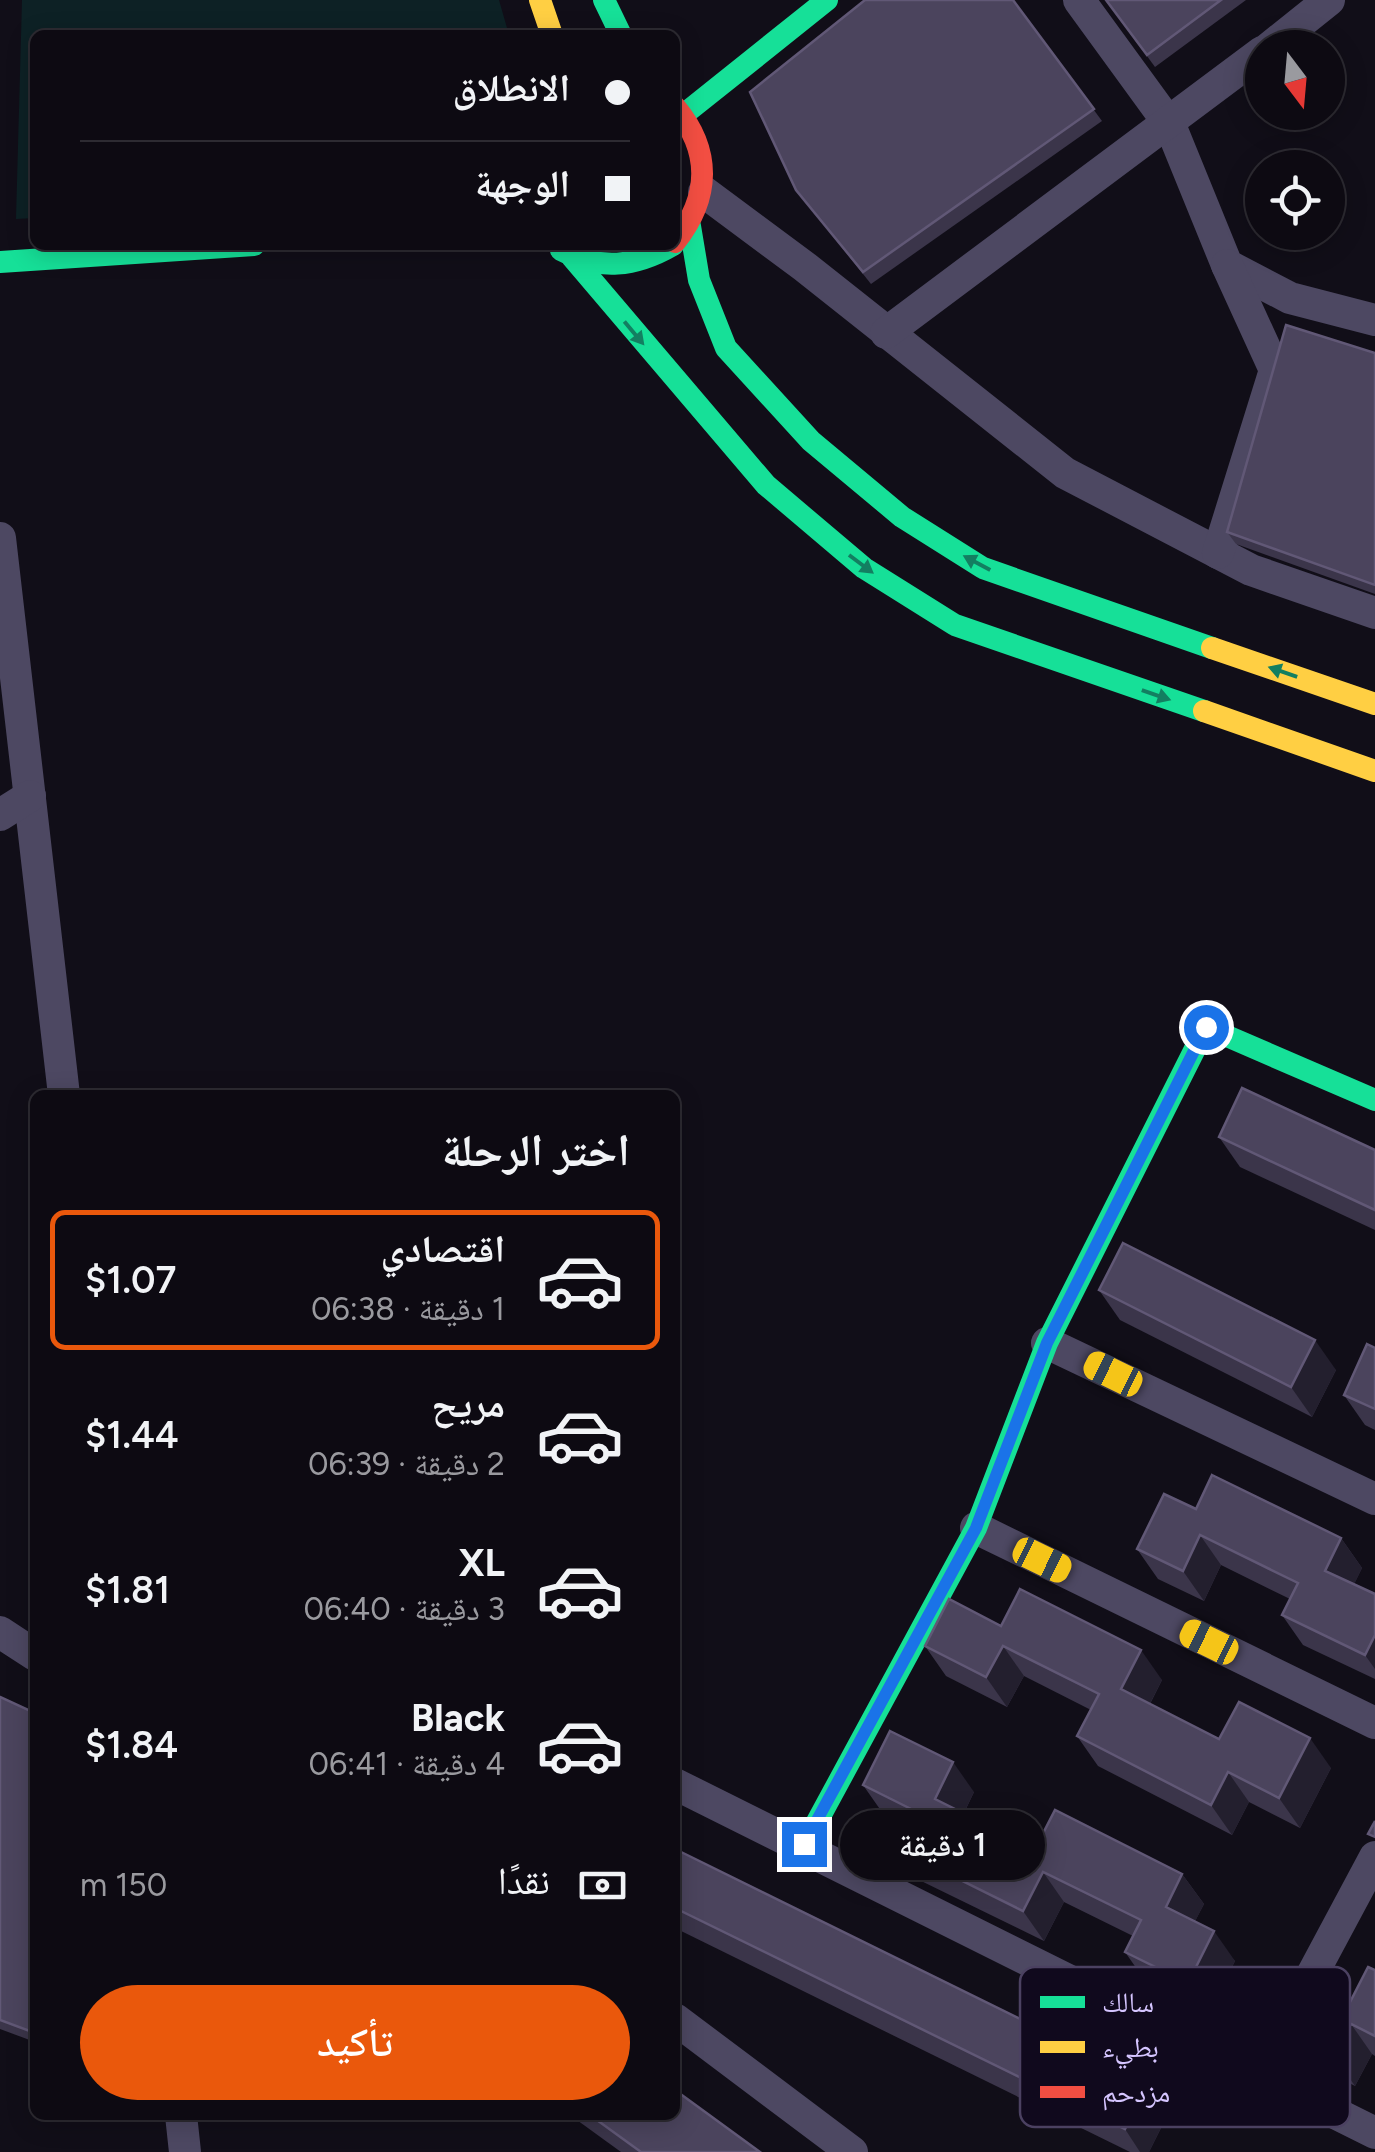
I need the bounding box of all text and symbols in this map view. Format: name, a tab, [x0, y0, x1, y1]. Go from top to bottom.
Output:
north arrow	[1245, 30, 1345, 130]
map controls	[1245, 30, 1345, 250]
text: الانطلاق	[452, 65, 570, 111]
button: locate	[1245, 150, 1345, 250]
text: الوجهة	[475, 161, 570, 207]
one-way arrow	[623, 320, 645, 345]
one-way arrow	[848, 554, 874, 574]
one-way arrow	[963, 555, 991, 572]
one-way arrow	[1267, 664, 1297, 679]
one-way arrow	[1142, 688, 1172, 703]
route start	[1184, 1005, 1229, 1050]
text: اختر الرحلة	[442, 1123, 630, 1177]
text: اقتصادي	[381, 1226, 505, 1272]
icon: car	[535, 1235, 625, 1325]
text: $1.07	[85, 1257, 176, 1303]
text: 1 دقيقة · 06:38	[311, 1290, 505, 1328]
car	[1079, 1347, 1147, 1401]
text: مريح	[431, 1381, 505, 1427]
icon: car	[535, 1390, 625, 1480]
text: $1.44	[85, 1412, 179, 1458]
text: 2 دقيقة · 06:39	[308, 1445, 505, 1483]
car	[1008, 1533, 1076, 1587]
text: XL	[459, 1540, 505, 1586]
icon: car	[535, 1545, 625, 1635]
text: $1.81	[85, 1567, 170, 1613]
text: 3 دقيقة · 06:40	[304, 1590, 505, 1628]
car	[1175, 1615, 1243, 1669]
text: Black	[411, 1695, 505, 1741]
icon: car	[535, 1700, 625, 1790]
text: $1.84	[85, 1722, 178, 1768]
text: 4 دقيقة · 06:41	[308, 1745, 505, 1783]
callout: 1 دقيقة	[839, 1809, 1044, 1879]
route end	[782, 1822, 827, 1867]
text: 1 دقيقة	[899, 1826, 986, 1864]
text: نقدًا	[498, 1858, 550, 1904]
icon: cash	[575, 1858, 630, 1913]
text: 150 m	[80, 1866, 167, 1904]
legend	[1020, 1967, 1350, 2127]
button: تأكيد	[80, 1985, 630, 2100]
text: سالك	[1102, 1985, 1154, 2019]
text: بطيء	[1102, 2030, 1159, 2070]
text: مزدحم	[1102, 2075, 1170, 2111]

